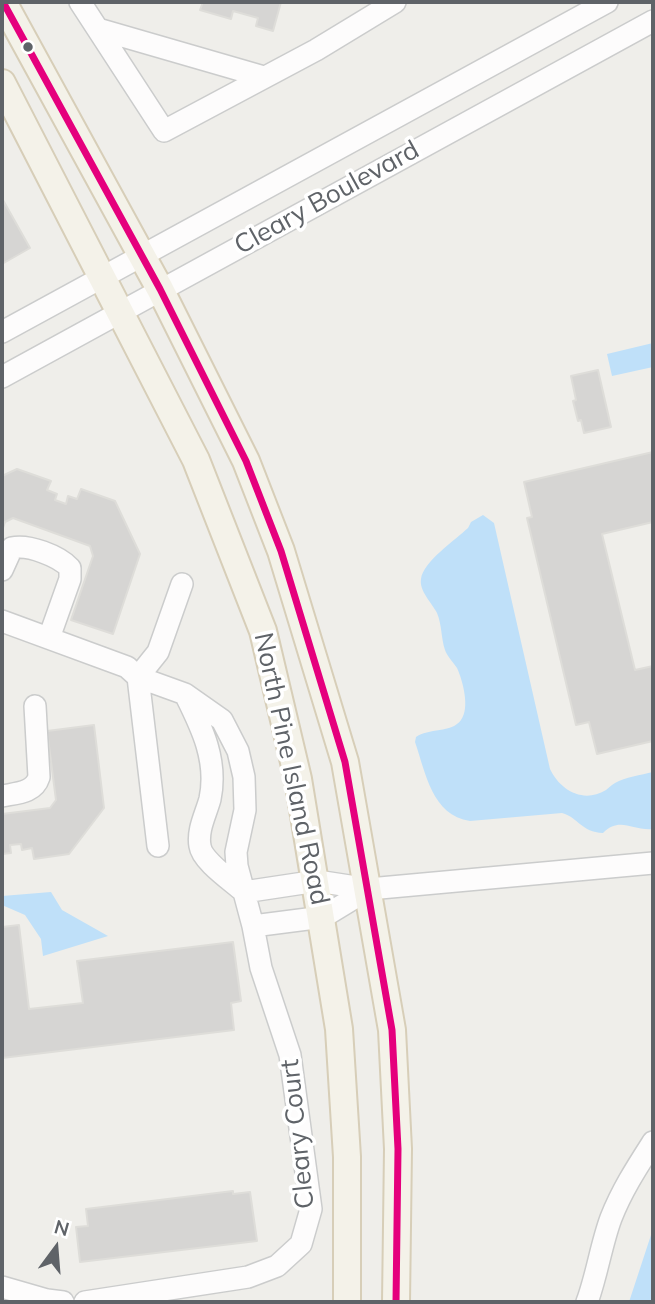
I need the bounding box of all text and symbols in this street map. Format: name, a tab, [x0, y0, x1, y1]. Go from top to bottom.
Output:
unlabelled marker	[21, 40, 35, 54]
street label: Cleary Boulevard	[229, 134, 425, 262]
street label: North Pine Island Road	[247, 630, 335, 908]
street label: Cleary Court	[275, 1058, 321, 1210]
north arrow	[21, 1213, 91, 1283]
text: N	[52, 1214, 72, 1241]

